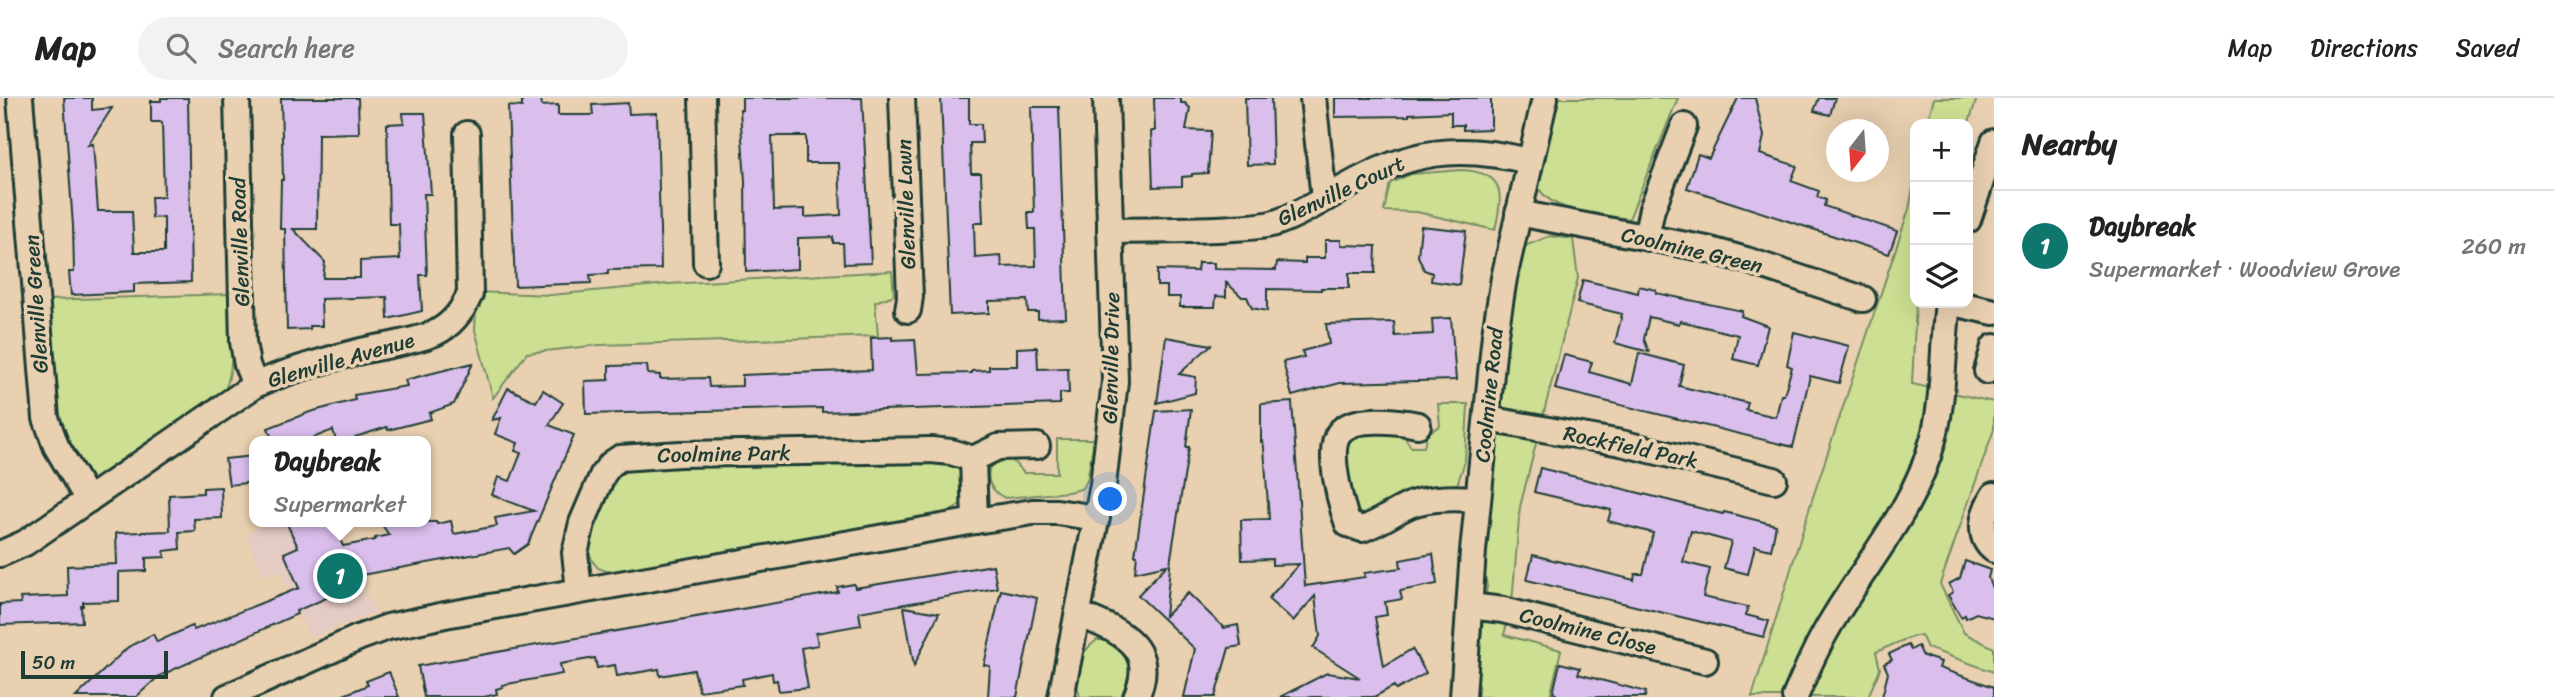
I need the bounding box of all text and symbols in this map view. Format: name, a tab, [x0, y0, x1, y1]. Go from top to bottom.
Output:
search box	[138, 17, 628, 80]
text: Map	[35, 19, 96, 77]
text: Search here	[218, 25, 355, 71]
text: Map	[2228, 27, 2272, 69]
text: Directions	[2310, 27, 2418, 69]
text: Saved	[2456, 27, 2519, 69]
icon: search	[162, 29, 200, 67]
text: Nearby	[2022, 117, 2117, 171]
north arrow	[1826, 119, 1889, 182]
map controls	[1910, 119, 1973, 308]
button: +	[1910, 119, 1973, 182]
street label: Glenville Lawn	[885, 138, 927, 270]
street label: Glenville Court	[1271, 145, 1411, 237]
street label: Glenville Road	[219, 175, 261, 307]
button: −	[1910, 182, 1973, 245]
text: Daybreak	[2089, 203, 2196, 249]
street label: Coolmine Green	[1618, 215, 1766, 285]
text: 1	[2040, 226, 2050, 267]
text: 260 m	[2461, 226, 2526, 267]
street label: Glenville Green	[12, 233, 60, 375]
button: layers	[1910, 245, 1973, 308]
text: Supermarket · Woodview Grove	[2089, 249, 2400, 290]
street label: Glenville Drive	[1091, 292, 1131, 424]
street label: Glenville Avenue	[263, 321, 419, 399]
street label: Coolmine Road	[1463, 324, 1515, 464]
street label: Rockfield Park	[1560, 414, 1702, 480]
street label: Coolmine Park	[657, 434, 791, 474]
popup	[249, 436, 431, 527]
text: Daybreak	[274, 438, 381, 484]
your location	[1093, 482, 1127, 516]
text: Supermarket	[274, 484, 406, 525]
pin: 1	[317, 550, 363, 602]
street label: Coolmine Close	[1516, 596, 1660, 666]
text: 50 m	[32, 646, 75, 679]
scale bar	[21, 648, 168, 680]

